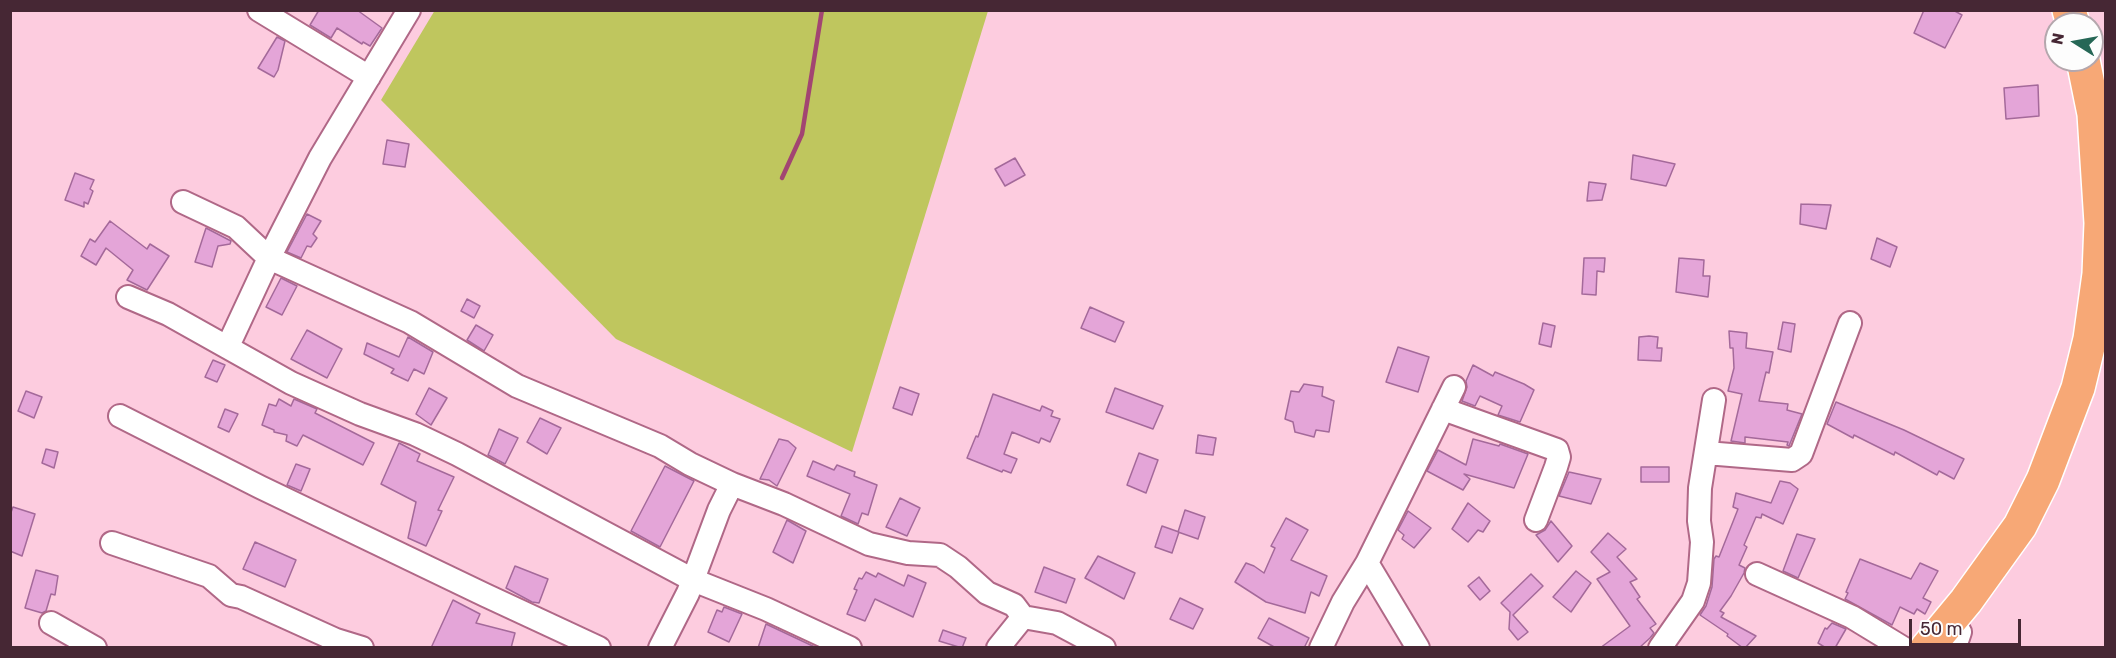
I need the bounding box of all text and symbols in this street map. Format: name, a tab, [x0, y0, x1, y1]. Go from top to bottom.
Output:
north arrow	[2044, 12, 2104, 72]
text: N	[2047, 31, 2068, 46]
scale bar	[1912, 607, 2024, 645]
text: 50 m	[1920, 618, 1963, 640]

